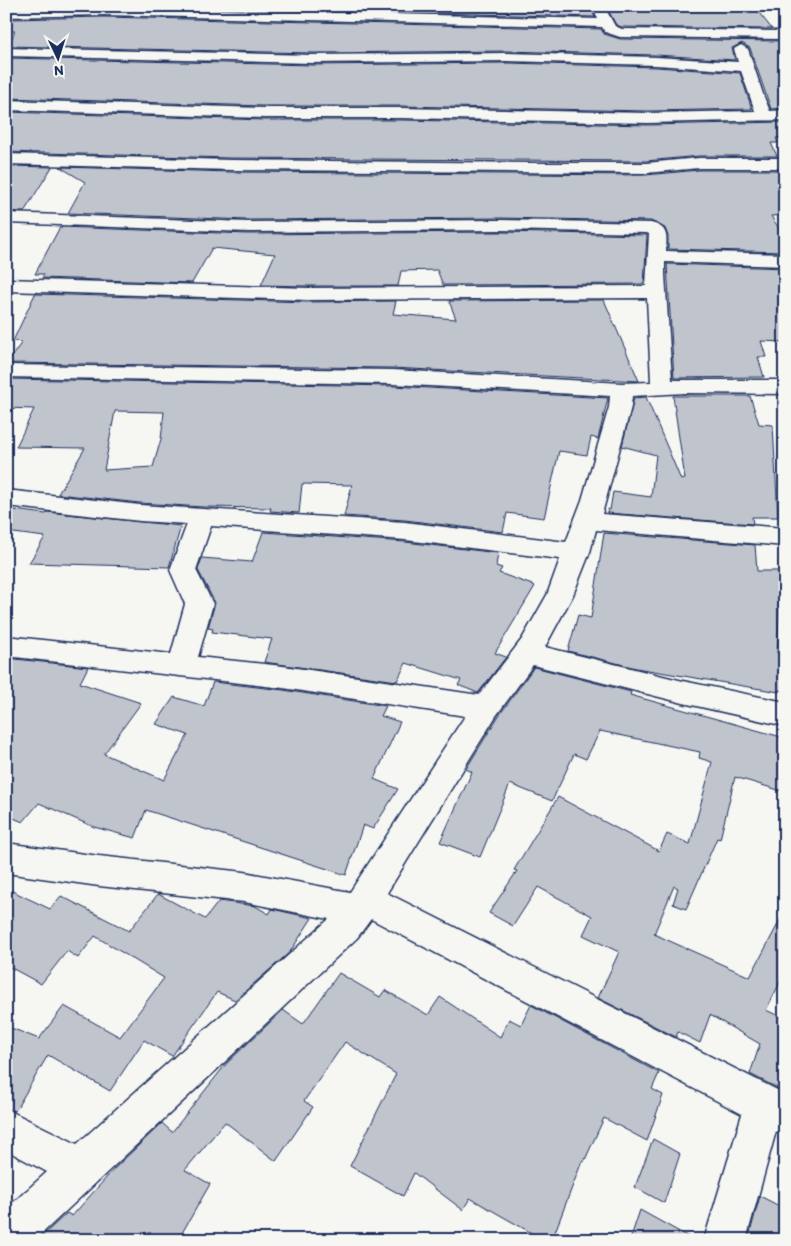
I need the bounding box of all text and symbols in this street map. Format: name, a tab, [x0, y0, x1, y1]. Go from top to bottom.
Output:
north arrow	[32, 32, 82, 82]
text: N	[54, 62, 64, 79]

